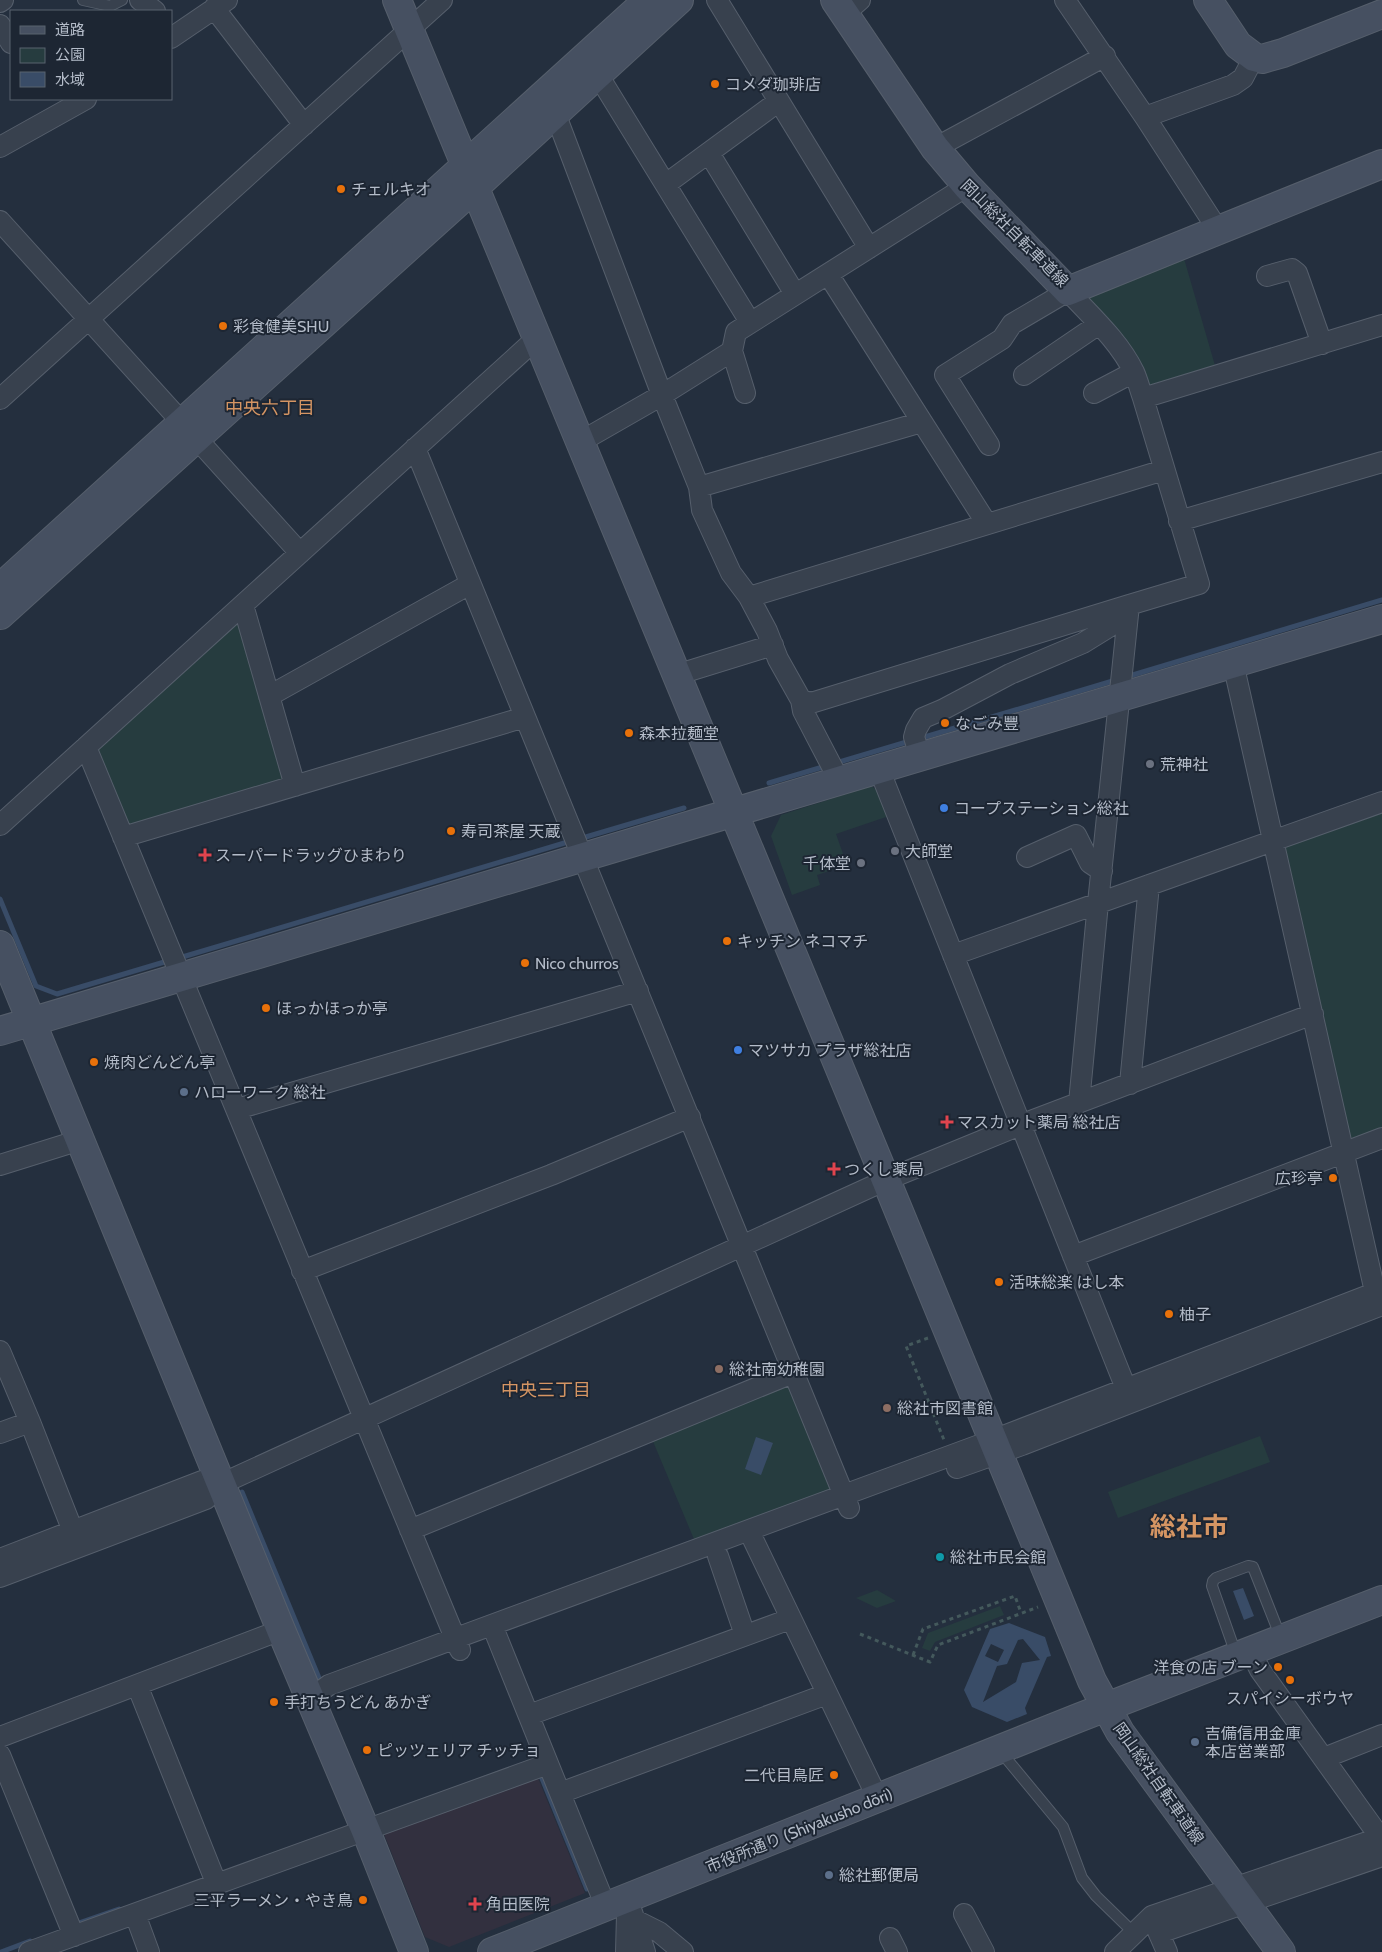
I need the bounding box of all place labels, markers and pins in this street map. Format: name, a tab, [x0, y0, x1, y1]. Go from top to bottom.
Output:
place label: コメダ珈琲店	[725, 75, 821, 94]
marker: コメダ珈琲店	[709, 78, 721, 90]
place label: チェルキオ	[351, 180, 431, 199]
marker: チェルキオ	[335, 183, 347, 195]
place label: 彩食健美SHU	[233, 317, 329, 336]
marker: 彩食健美SHU	[217, 320, 229, 332]
place label: なごみ豐	[955, 714, 1019, 733]
marker: なごみ豐	[939, 717, 951, 729]
place label: 森本拉麺堂	[639, 724, 719, 743]
marker: 森本拉麺堂	[623, 727, 635, 739]
place label: 荒神社	[1160, 755, 1208, 774]
marker: 荒神社	[1144, 758, 1156, 770]
place label: コープステーション総社	[954, 799, 1129, 818]
marker: コープステーション総社	[938, 802, 950, 814]
place label: 寿司茶屋 天蔵	[461, 822, 561, 841]
marker: 寿司茶屋 天蔵	[445, 825, 457, 837]
place label: 大師堂	[905, 842, 953, 861]
marker: 大師堂	[889, 845, 901, 857]
place label: スーパードラッグひまわり	[215, 846, 407, 865]
marker: スーパードラッグひまわり	[199, 849, 211, 861]
place label: 千体堂	[803, 854, 851, 873]
marker: 千体堂	[855, 857, 867, 869]
place label: キッチン ネコマチ	[737, 932, 868, 951]
marker: キッチン ネコマチ	[721, 935, 733, 947]
place label: Nico churros	[535, 954, 619, 973]
marker: Nico churros	[519, 957, 531, 969]
place label: ほっかほっか亭	[276, 999, 388, 1018]
marker: ほっかほっか亭	[260, 1002, 272, 1014]
place label: マツサカ プラザ総社店	[748, 1041, 912, 1060]
marker: マツサカ プラザ総社店	[732, 1044, 744, 1056]
place label: 焼肉どんどん亭	[104, 1053, 216, 1072]
marker: 焼肉どんどん亭	[88, 1056, 100, 1068]
place label: ハローワーク 総社	[194, 1083, 326, 1102]
marker: ハローワーク 総社	[178, 1086, 190, 1098]
place label: マスカット薬局 総社店	[957, 1113, 1121, 1132]
marker: マスカット薬局 総社店	[941, 1116, 953, 1128]
place label: つくし薬局	[844, 1160, 924, 1179]
marker: つくし薬局	[828, 1163, 840, 1175]
place label: 広珍亭	[1275, 1169, 1323, 1188]
marker: 広珍亭	[1327, 1172, 1339, 1184]
place label: 活味総楽 はし本	[1009, 1273, 1125, 1292]
marker: 活味総楽 はし本	[993, 1276, 1005, 1288]
place label: 柚子	[1179, 1305, 1211, 1324]
marker: 柚子	[1163, 1308, 1175, 1320]
place label: 総社南幼稚園	[729, 1360, 825, 1379]
marker: 総社南幼稚園	[713, 1363, 725, 1375]
place label: 総社市図書館	[897, 1399, 993, 1418]
marker: 総社市図書館	[881, 1402, 893, 1414]
place label: 総社市民会館	[950, 1548, 1046, 1567]
marker: 総社市民会館	[934, 1551, 946, 1563]
place label: 洋食の店 ブーン	[1153, 1658, 1268, 1677]
marker: 洋食の店 ブーン	[1272, 1661, 1284, 1673]
marker: スパイシーボウヤ	[1284, 1674, 1296, 1686]
place label: スパイシーボウヤ	[1226, 1689, 1354, 1708]
place label: 手打ちうどん あかぎ	[284, 1693, 432, 1712]
marker: 手打ちうどん あかぎ	[268, 1696, 280, 1708]
place label: 吉備信用金庫 本店営業部	[1205, 1724, 1301, 1761]
marker: 吉備信用金庫 本店営業部	[1189, 1736, 1201, 1748]
place label: ピッツェリア チッチョ	[377, 1741, 541, 1760]
marker: ピッツェリア チッチョ	[361, 1744, 373, 1756]
place label: 二代目鳥匠	[744, 1766, 824, 1785]
marker: 二代目鳥匠	[828, 1769, 840, 1781]
place label: 総社郵便局	[839, 1866, 919, 1885]
marker: 総社郵便局	[823, 1869, 835, 1881]
place label: 三平ラーメン・やき鳥	[194, 1891, 353, 1910]
marker: 三平ラーメン・やき鳥	[357, 1894, 369, 1906]
place label: 角田医院	[486, 1895, 550, 1914]
marker: 角田医院	[468, 1897, 482, 1911]

